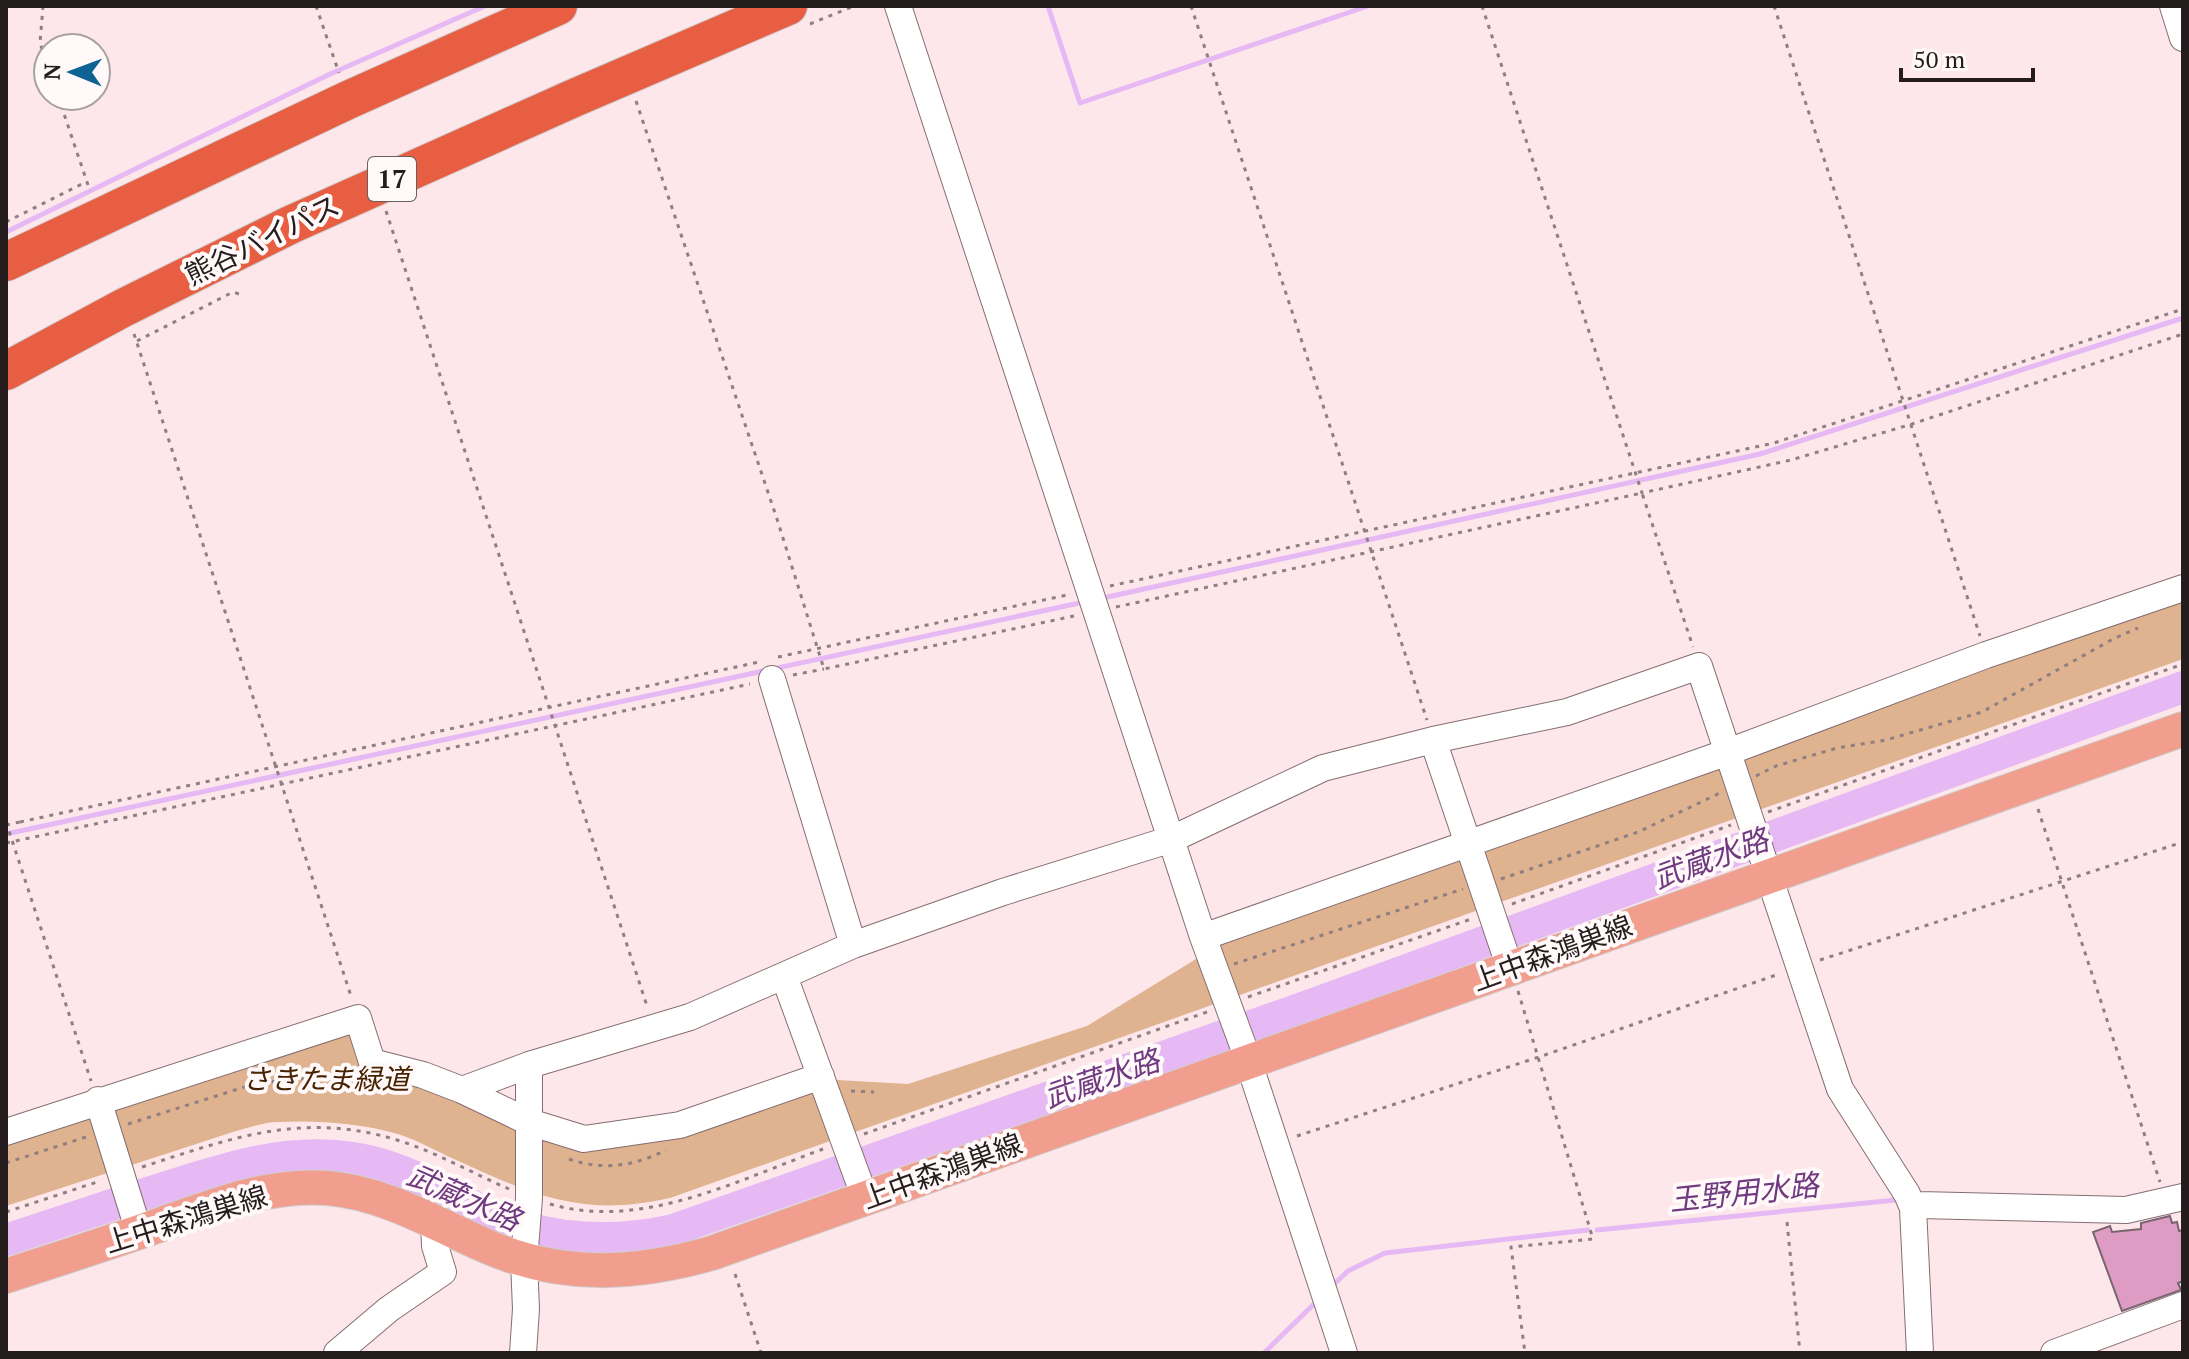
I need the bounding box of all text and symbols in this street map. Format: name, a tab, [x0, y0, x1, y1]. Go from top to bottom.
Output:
north arrow	[32, 32, 112, 112]
scale bar	[1901, 32, 2033, 82]
text: 50 m	[1913, 43, 1965, 75]
text: N	[37, 63, 66, 80]
road number: 17	[368, 157, 416, 201]
street label: 熊谷バイパス	[178, 186, 345, 293]
water label: 武蔵水路	[1647, 818, 1777, 897]
street label: 上中森鴻巣線	[1467, 906, 1637, 999]
water label: 武蔵水路	[1038, 1039, 1168, 1116]
park label: さきたま緑道	[242, 1060, 414, 1097]
street label: 上中森鴻巣線	[857, 1124, 1027, 1217]
water label: 武蔵水路	[401, 1154, 530, 1241]
water label: 玉野用水路	[1667, 1164, 1824, 1220]
street label: 上中森鴻巣線	[100, 1176, 272, 1261]

